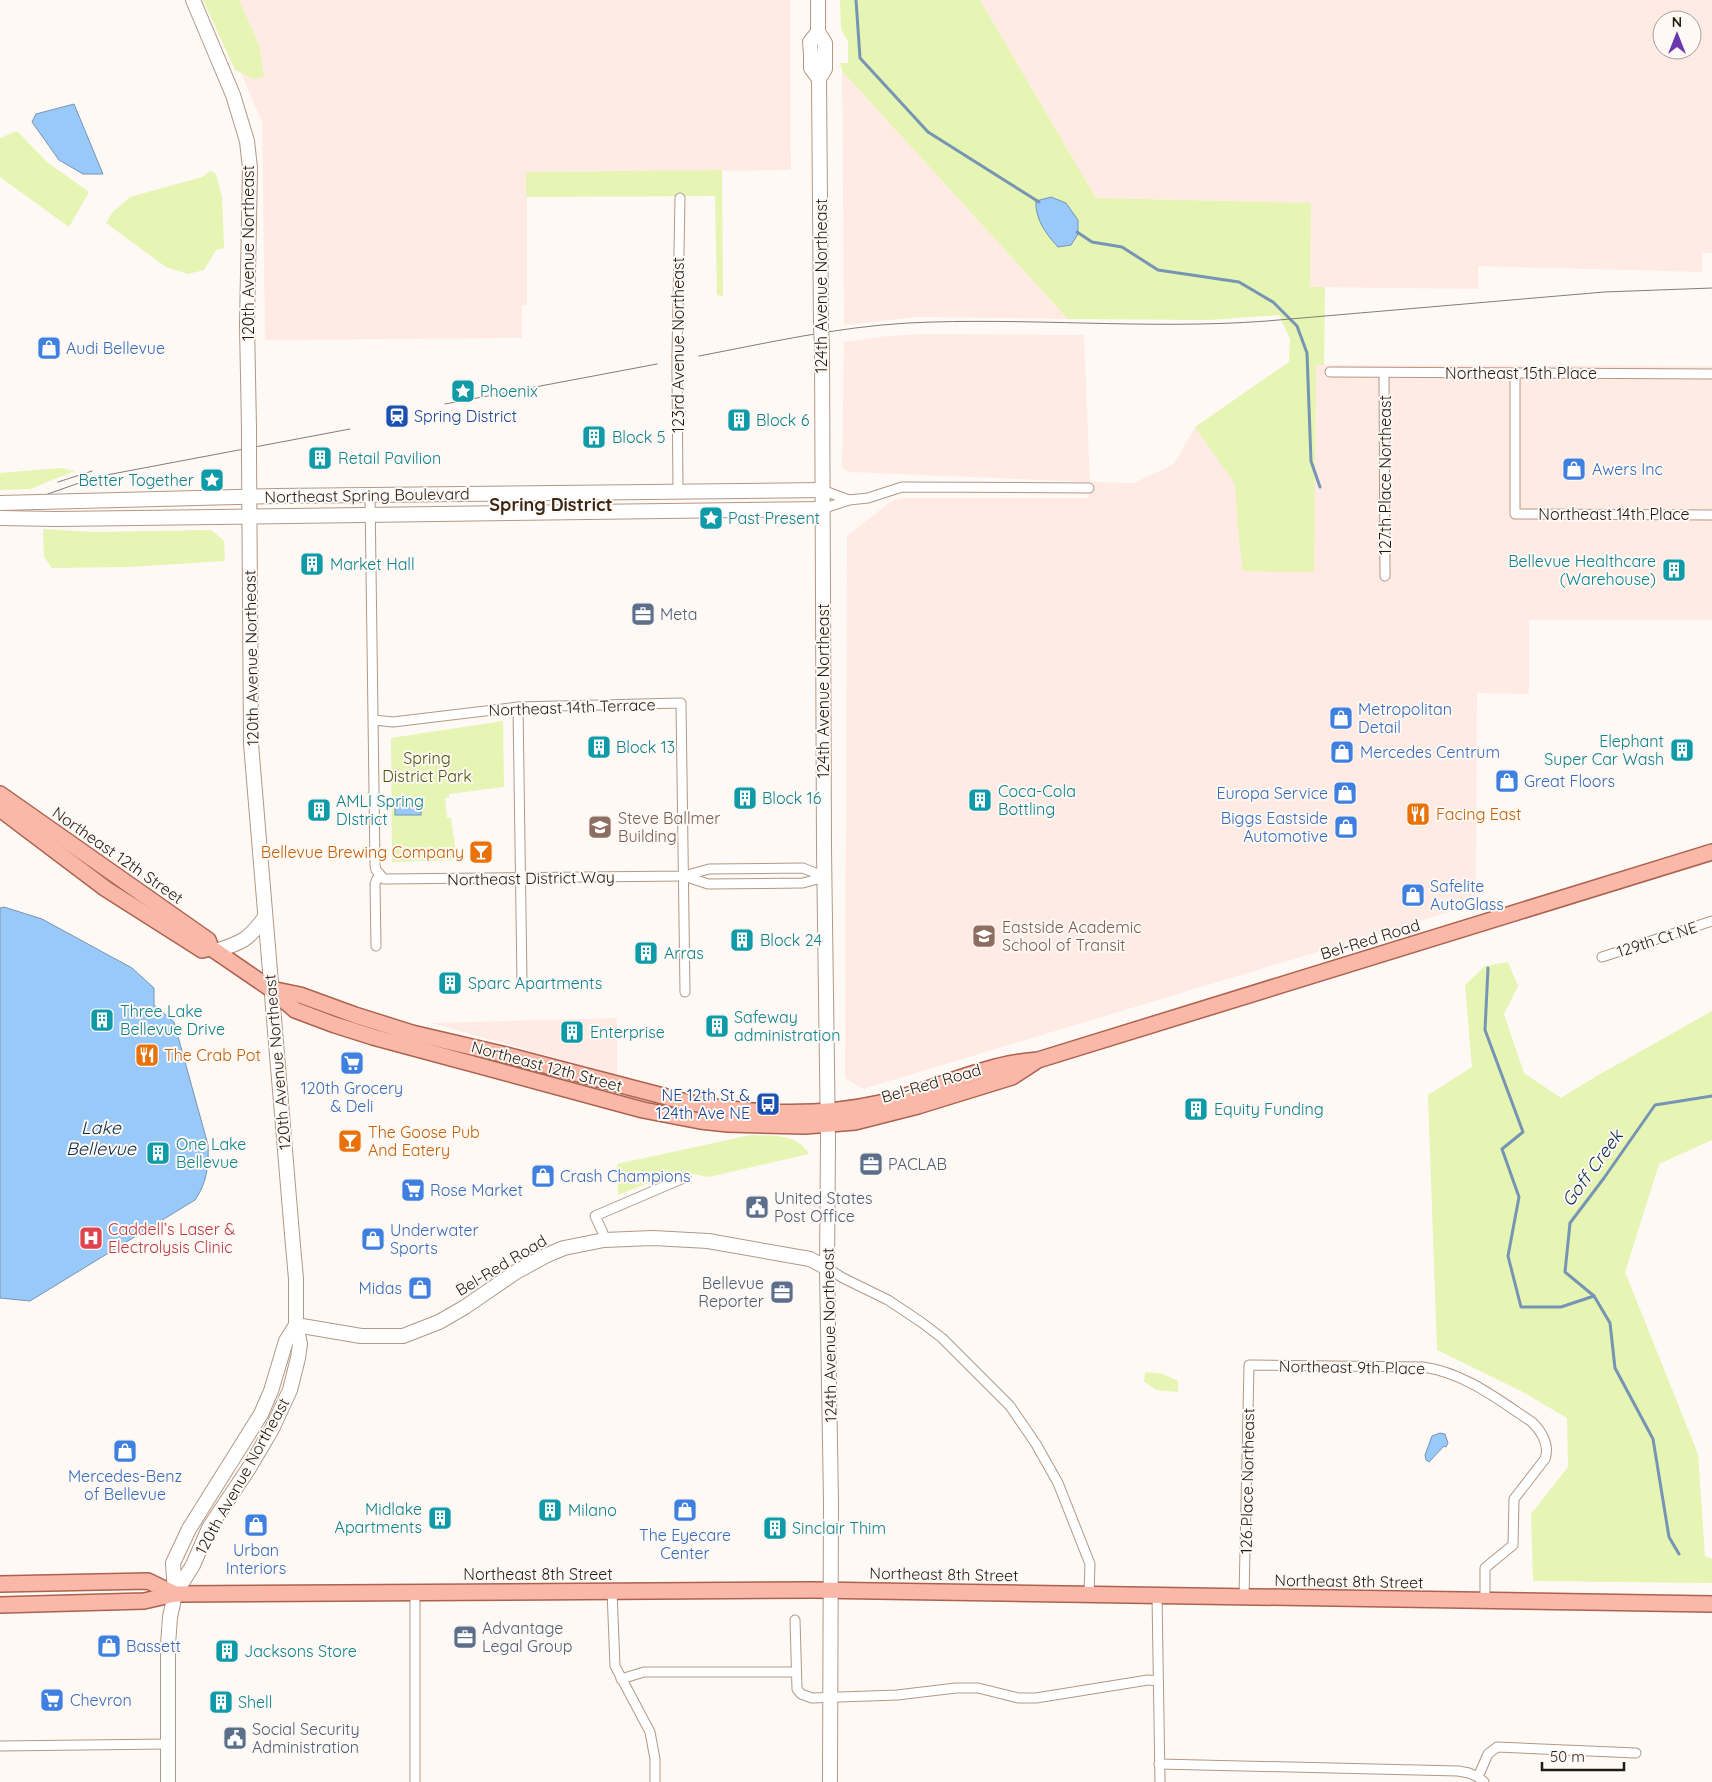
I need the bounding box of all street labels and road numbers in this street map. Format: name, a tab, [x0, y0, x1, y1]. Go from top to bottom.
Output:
street label: 120th Avenue Northeast	[238, 165, 258, 341]
street label: 124th Avenue Northeast	[811, 199, 831, 373]
street label: 123rd Avenue Northeast	[668, 257, 688, 433]
street label: Northeast 15th Place	[1445, 363, 1597, 383]
street label: 127th Place Northeast	[1375, 395, 1395, 555]
street label: Northeast Spring Boulevard	[264, 483, 470, 507]
street label: Northeast 14th Place	[1538, 504, 1690, 524]
street label: 120th Avenue Northeast	[239, 570, 263, 746]
street label: 124th Avenue Northeast	[813, 604, 833, 778]
street label: Northeast 14th Terrace	[488, 694, 656, 720]
street label: Northeast 12th Street	[49, 802, 187, 908]
street label: Northeast District Way	[447, 867, 615, 889]
street label: Bel-Red Road	[1318, 914, 1422, 964]
street label: 129th Ct NE	[1614, 917, 1700, 961]
street label: 120th Avenue Northeast	[259, 973, 295, 1151]
street label: Northeast 12th Street	[469, 1036, 625, 1096]
street label: Bel-Red Road	[879, 1059, 983, 1107]
street label: Bel-Red Road	[452, 1230, 550, 1300]
street label: 124th Avenue Northeast	[817, 1248, 841, 1422]
street label: Northeast 9th Place	[1279, 1356, 1425, 1378]
street label: 120th Avenue Northeast	[191, 1394, 293, 1558]
street label: 126 Place Northeast	[1236, 1408, 1258, 1554]
street label: Northeast 8th Street	[869, 1563, 1019, 1585]
street label: Northeast 8th Street	[463, 1564, 613, 1584]
street label: Northeast 8th Street	[1274, 1570, 1424, 1592]

